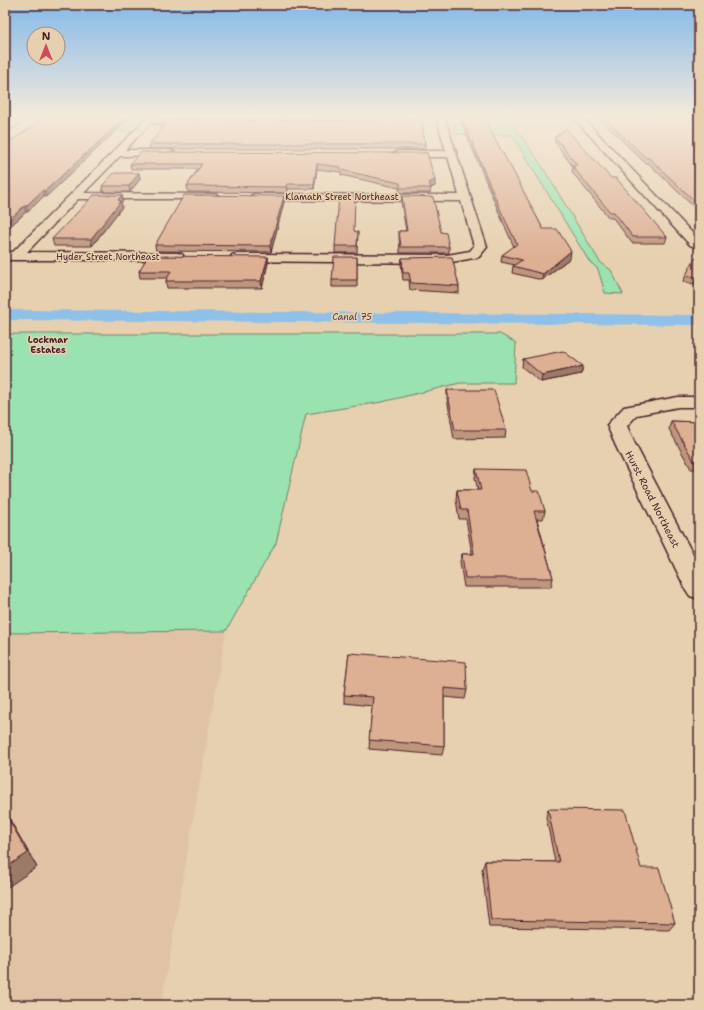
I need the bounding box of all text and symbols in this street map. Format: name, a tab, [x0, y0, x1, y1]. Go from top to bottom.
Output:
north arrow	[26, 26, 66, 66]
text: N	[42, 29, 51, 44]
street label: Klamath Street Northeast	[285, 191, 399, 203]
street label: Hyder Street Northeast	[56, 251, 160, 263]
water label: Canal 75	[332, 311, 372, 323]
district label: Lockmar Estates	[28, 334, 68, 356]
street label: Hurst Road Northeast	[622, 448, 683, 550]

